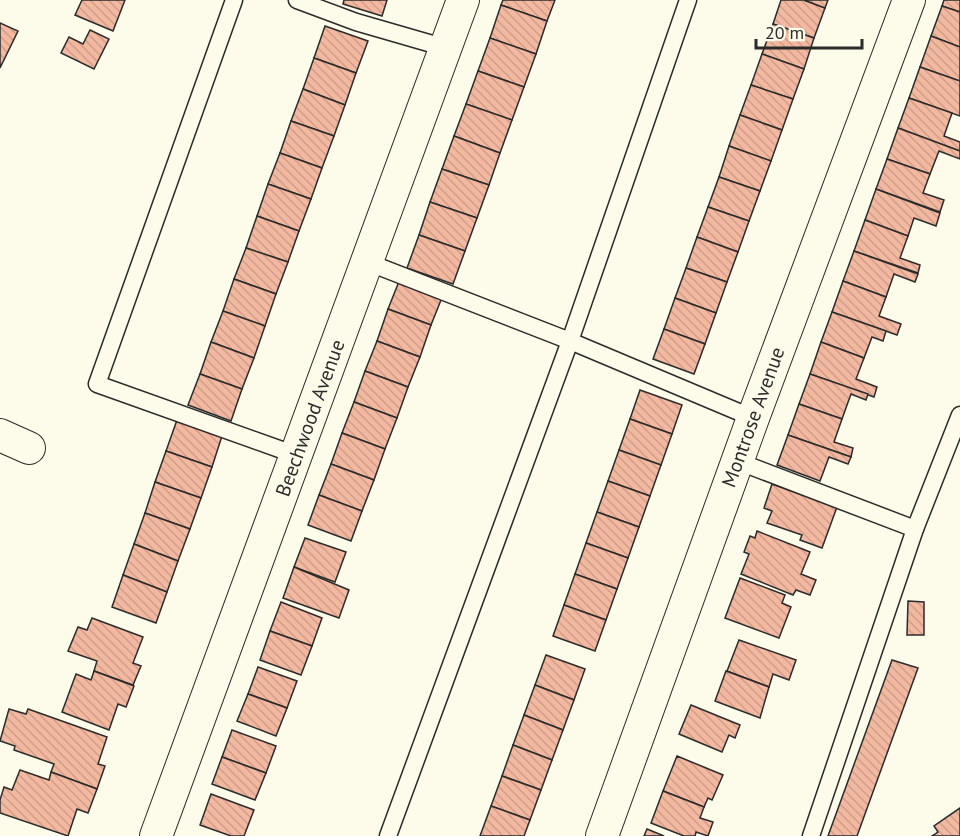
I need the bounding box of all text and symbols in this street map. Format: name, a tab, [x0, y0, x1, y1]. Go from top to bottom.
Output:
scale bar	[756, 12, 862, 50]
text: 20 m	[765, 21, 804, 44]
street label: Beechwood Avenue	[270, 336, 350, 500]
street label: Montrose Avenue	[716, 343, 790, 491]

